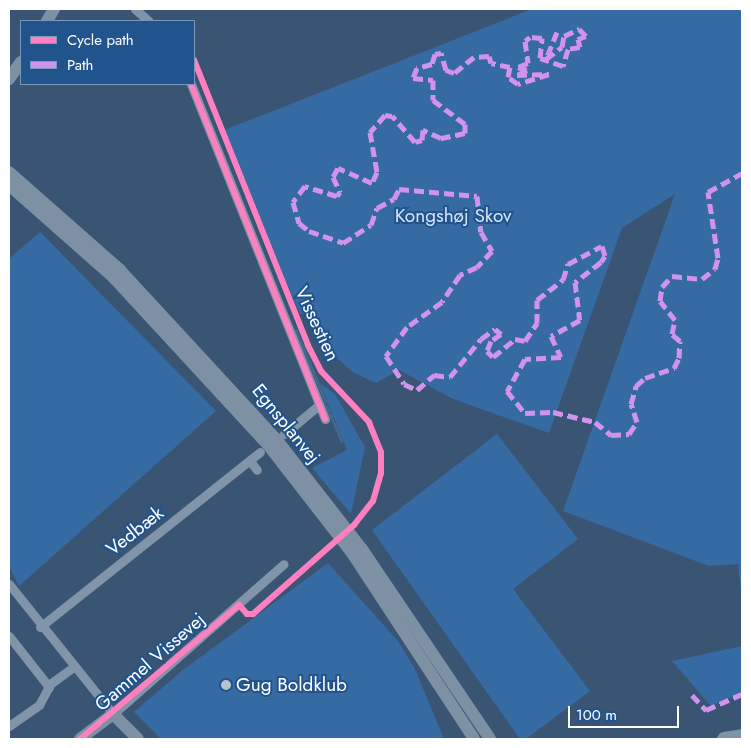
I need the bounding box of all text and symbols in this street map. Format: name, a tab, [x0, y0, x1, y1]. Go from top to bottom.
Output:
legend	[20, 20, 195, 85]
text: Cycle path	[67, 29, 134, 51]
text: Path	[67, 54, 93, 76]
park label: Kongshøj Skov	[395, 205, 511, 227]
street label: Vissestien	[290, 283, 344, 365]
street label: Egnsplanvej	[247, 380, 325, 468]
street label: Vedbæk	[102, 502, 168, 560]
street label: Gammel Vissevej	[90, 608, 210, 716]
place label: Gug Boldklub	[236, 674, 347, 696]
marker: Gug Boldklub	[220, 679, 232, 691]
scale bar	[571, 696, 682, 728]
text: 100 m	[576, 704, 617, 726]

